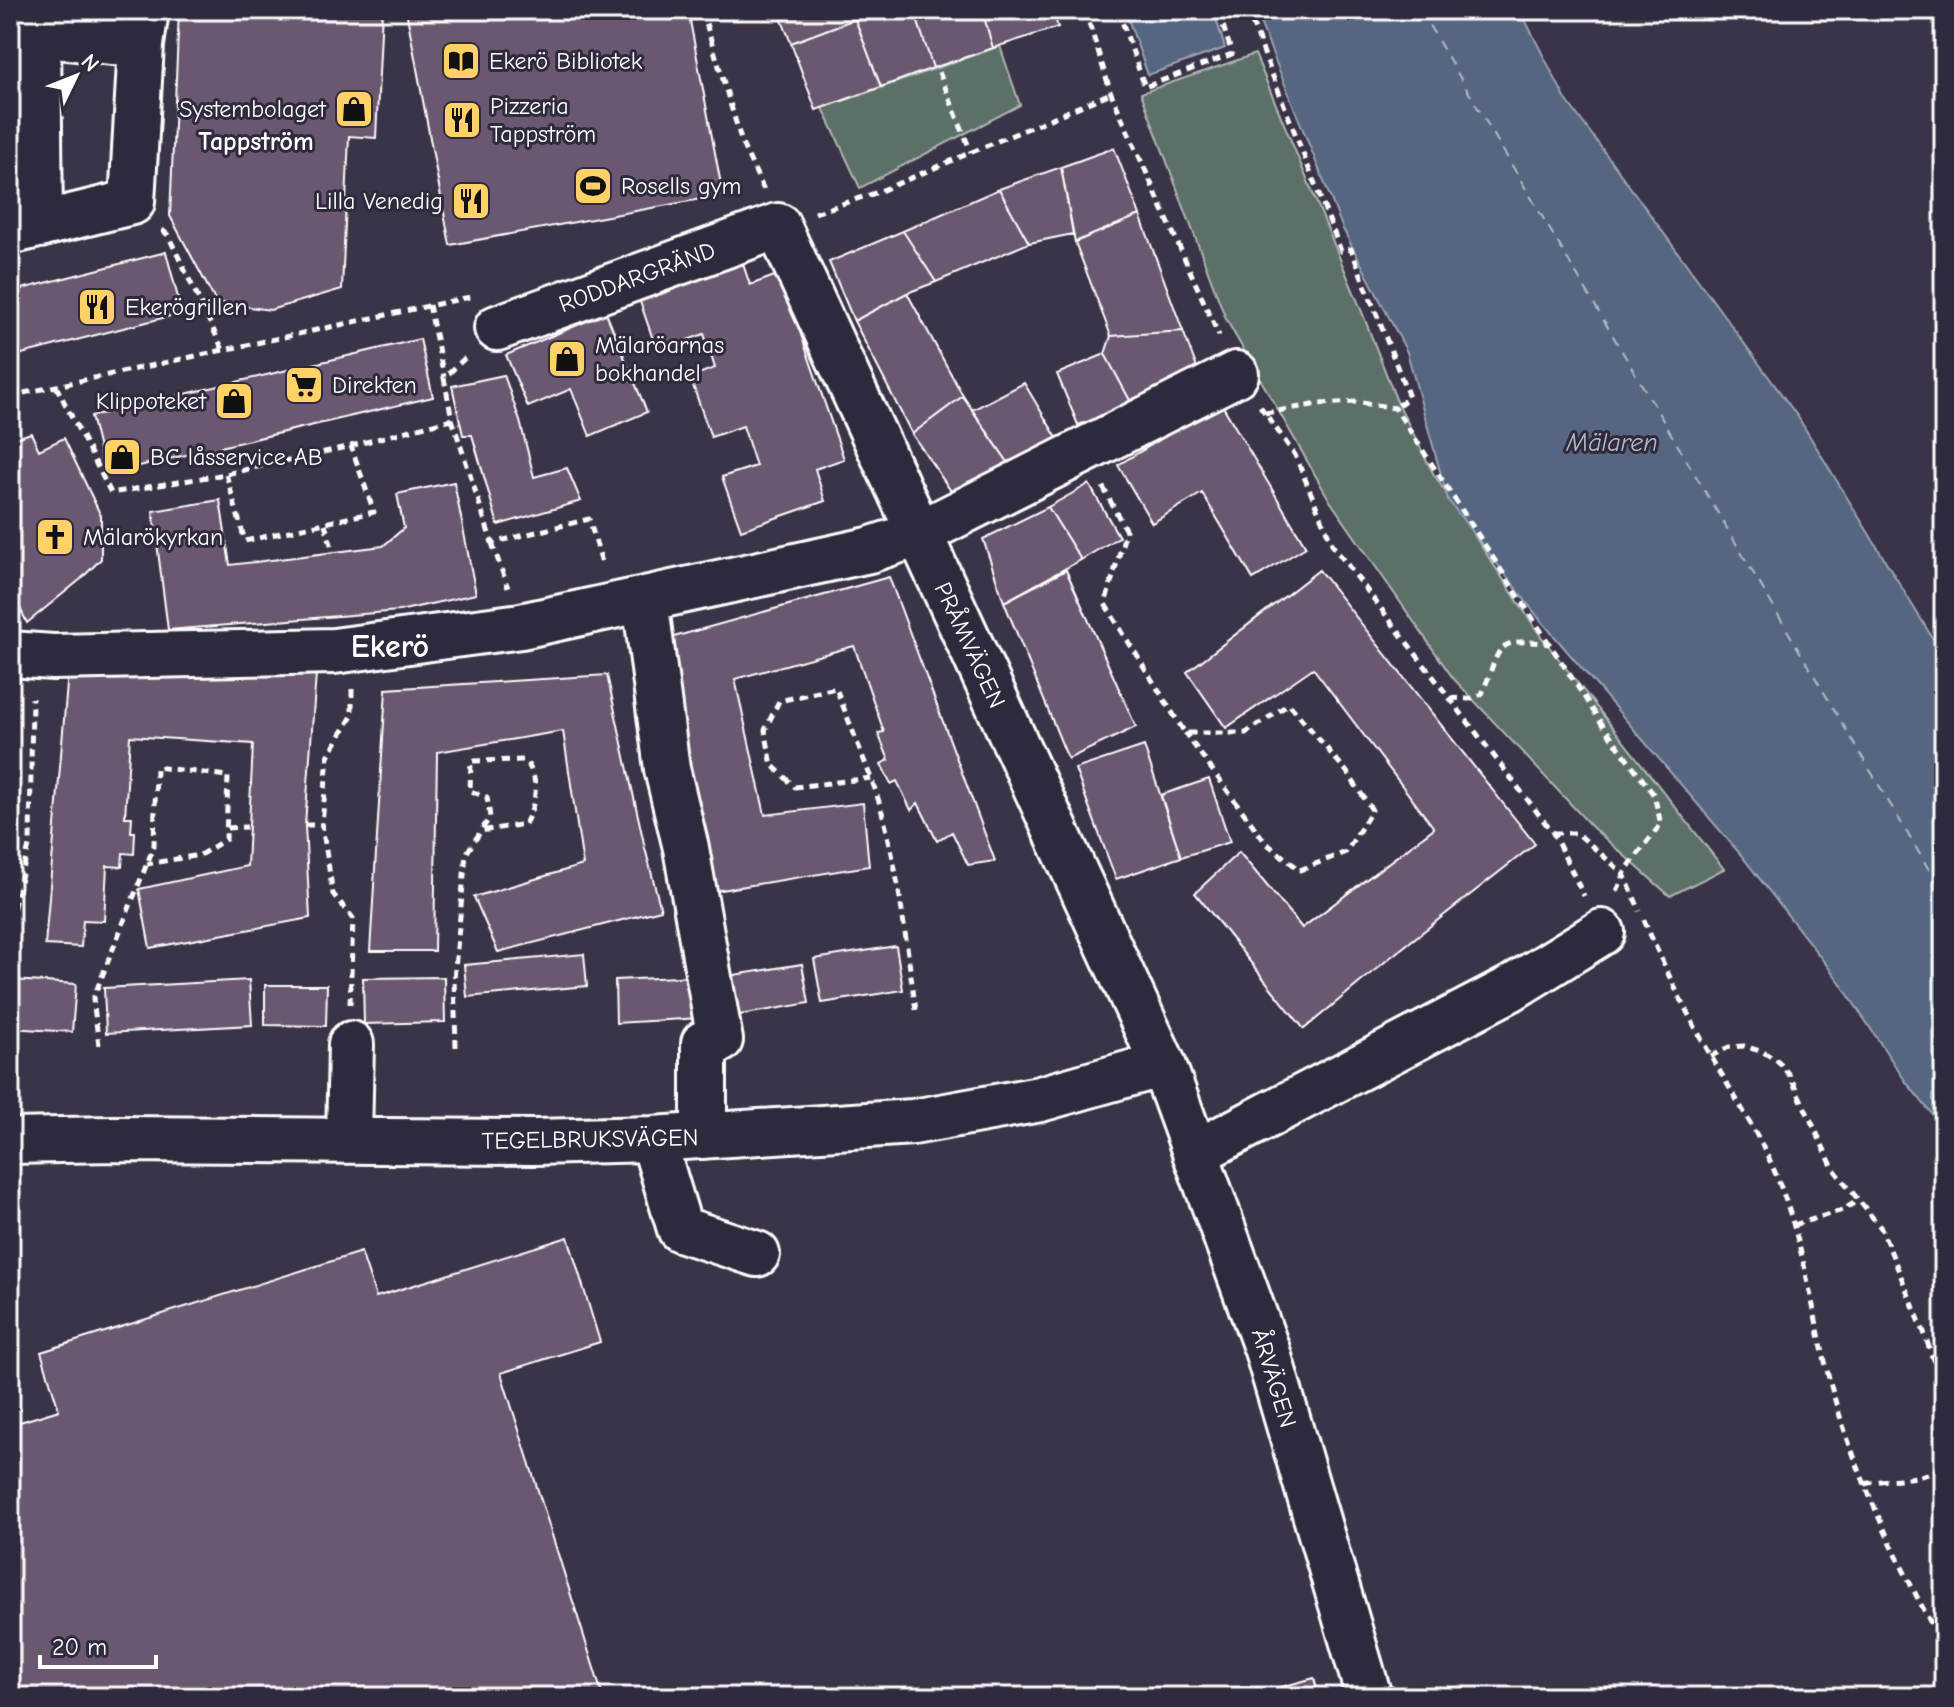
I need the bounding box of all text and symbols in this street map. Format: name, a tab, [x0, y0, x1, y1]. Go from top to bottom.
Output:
north arrow	[36, 36, 116, 116]
library icon: Ekerö Bibliotek	[440, 40, 482, 82]
place label: Ekerö Bibliotek	[489, 47, 643, 75]
text: N	[75, 49, 104, 77]
shop icon: Systembolaget	[333, 88, 375, 130]
place label: Pizzeria Tappström	[490, 92, 596, 148]
place label: Systembolaget	[179, 95, 327, 123]
restaurant icon: Pizzeria Tappström	[441, 99, 483, 141]
district label: Tappström	[198, 127, 314, 157]
sports icon: Rosells gym	[572, 165, 614, 207]
place label: Rosells gym	[621, 172, 741, 200]
restaurant icon: Lilla Venedig	[450, 180, 492, 222]
place label: Lilla Venedig	[315, 187, 443, 215]
street label: RODDARGRÄND	[555, 236, 719, 318]
restaurant icon: Ekerögrillen	[76, 286, 118, 328]
place label: Ekerögrillen	[125, 293, 248, 321]
place label: Mälaröarnas bokhandel	[595, 331, 724, 387]
shop icon: Mälaröarnas bokhandel	[546, 338, 588, 380]
supermarket icon: Direkten	[283, 364, 325, 406]
place label: Direkten	[332, 371, 417, 399]
shop icon: Klippoteket	[213, 380, 255, 422]
place label: Klippoteket	[96, 387, 207, 415]
water label: Mälaren	[1565, 428, 1658, 458]
shop icon: BC låsservice AB	[101, 436, 143, 478]
place label: BC låsservice AB	[150, 443, 323, 471]
church icon: Mälarökyrkan	[34, 516, 76, 558]
place label: Mälarökyrkan	[83, 523, 223, 551]
street label: PRÅMVÄGEN	[929, 577, 1013, 712]
district label: Ekerö	[351, 628, 429, 665]
street label: TEGELBRUKSVÄGEN	[481, 1123, 699, 1155]
street label: ÅRVÄGEN	[1246, 1325, 1304, 1431]
scale bar	[40, 1619, 156, 1669]
text: 20 m	[52, 1633, 107, 1661]

